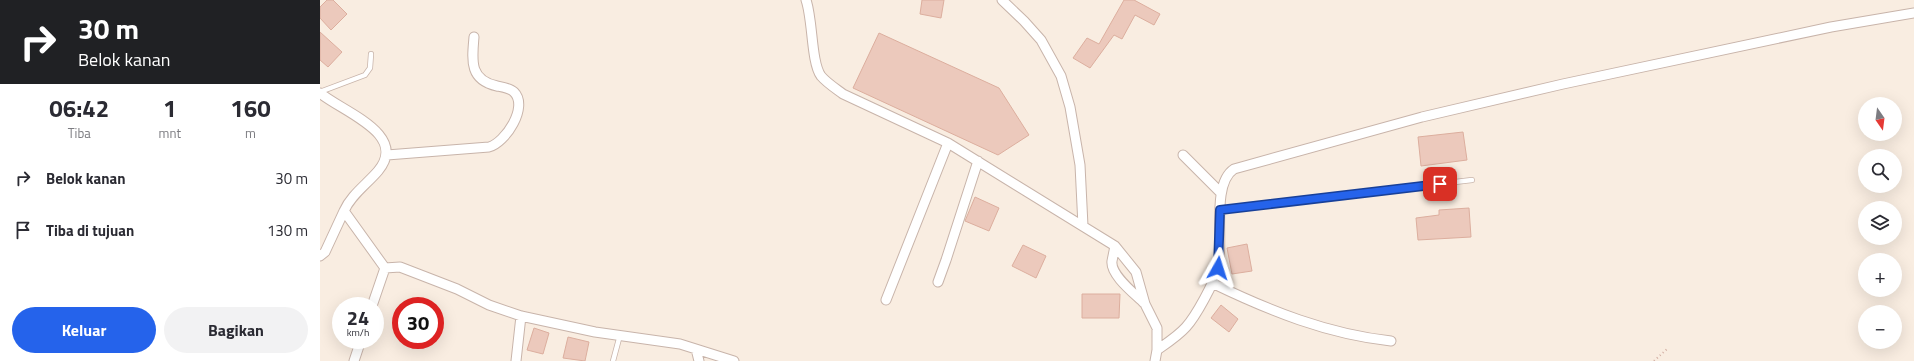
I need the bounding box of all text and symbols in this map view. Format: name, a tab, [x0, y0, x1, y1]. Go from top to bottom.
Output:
text: 30 m	[78, 7, 139, 50]
icon: right	[12, 16, 64, 68]
text: Belok kanan	[78, 46, 170, 73]
text: 06:42	[49, 90, 109, 126]
text: 1	[163, 90, 177, 126]
text: 160	[230, 90, 271, 126]
north arrow	[1858, 97, 1902, 141]
map controls	[1858, 97, 1902, 349]
text: Tiba	[68, 123, 91, 143]
text: mnt	[159, 123, 181, 143]
text: m	[245, 123, 256, 143]
button: search	[1858, 149, 1902, 193]
icon: right	[12, 167, 34, 189]
text: Belok kanan	[46, 167, 126, 190]
text: 30 m	[275, 167, 308, 190]
pin	[1423, 167, 1457, 201]
icon: arrive	[1429, 173, 1451, 195]
button: layers	[1858, 201, 1902, 245]
icon: arrive	[12, 219, 34, 241]
text: Tiba di tujuan	[46, 219, 134, 242]
text: 130 m	[267, 219, 308, 242]
position arrow	[1197, 247, 1239, 289]
button: +	[1858, 253, 1902, 297]
speed limit sign: 30	[392, 297, 444, 349]
text: 24	[347, 302, 369, 333]
button: −	[1858, 305, 1902, 349]
button: Keluar	[12, 307, 156, 353]
button: Bagikan	[164, 307, 308, 353]
text: km/h	[347, 325, 369, 340]

